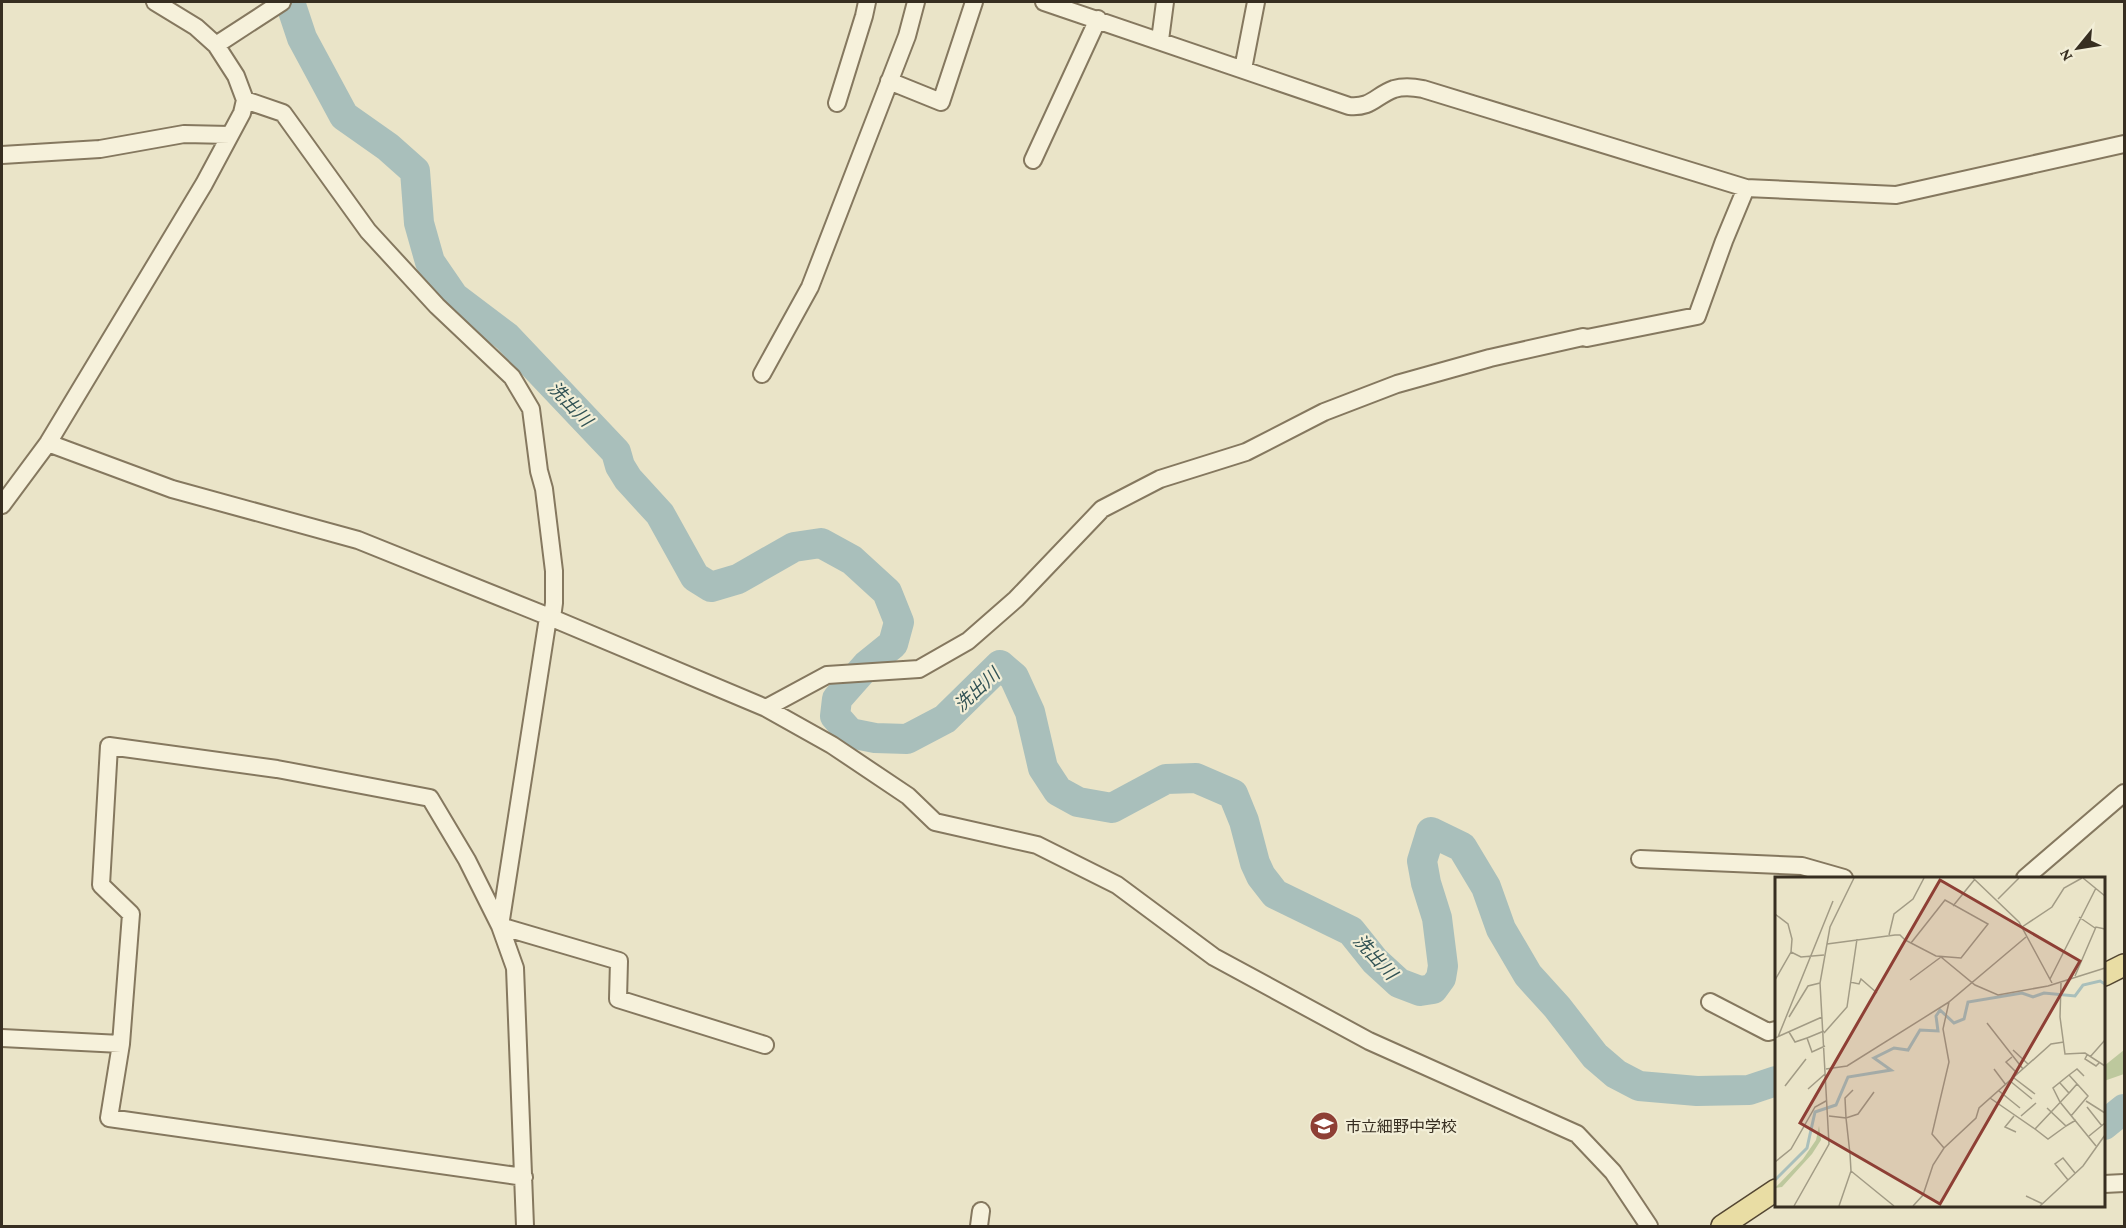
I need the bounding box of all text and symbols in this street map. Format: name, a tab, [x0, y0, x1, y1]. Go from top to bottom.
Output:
north arrow	[2048, 18, 2108, 78]
text: N	[2055, 46, 2076, 64]
water label: 洗出川	[544, 378, 597, 432]
water label: 洗出川	[950, 663, 1005, 716]
inset map	[1775, 877, 2105, 1207]
water label: 洗出川	[1349, 930, 1402, 985]
school or university icon: 市立細野中学校	[1308, 1110, 1340, 1142]
place label: 市立細野中学校	[1345, 1118, 1457, 1135]

